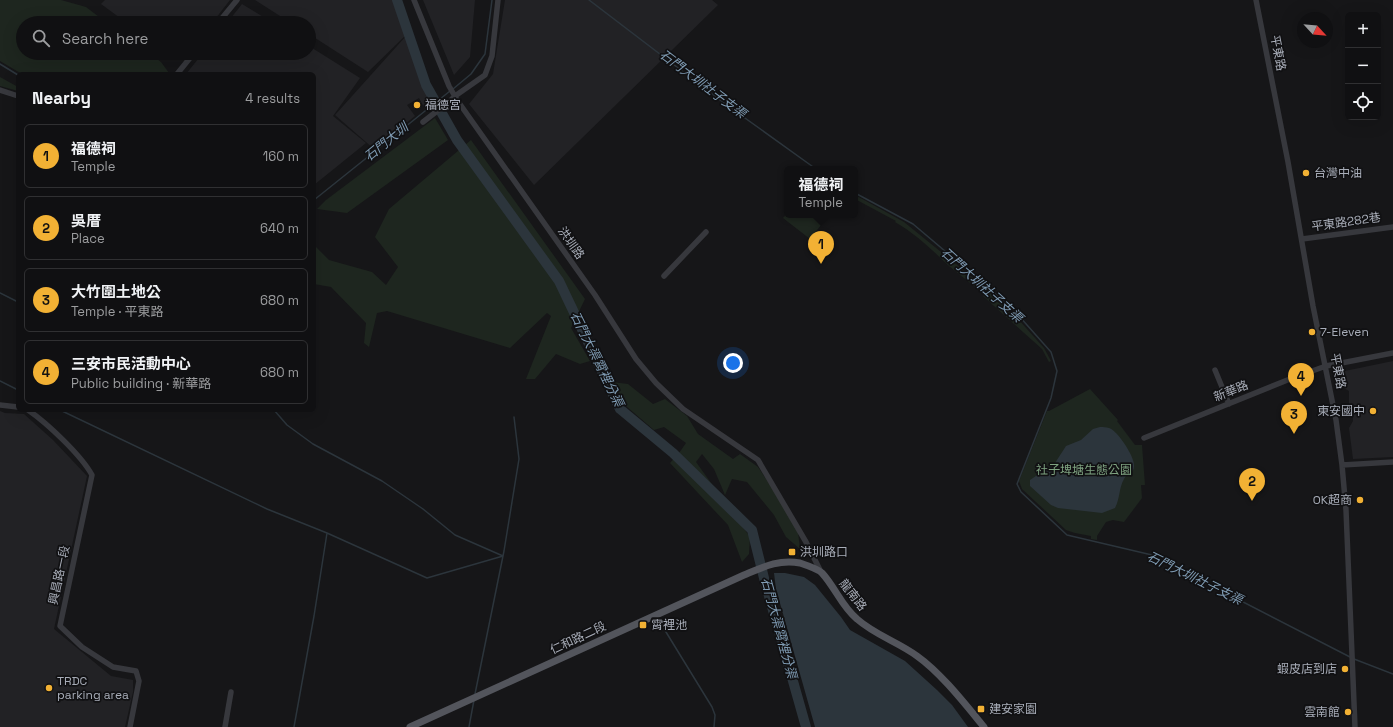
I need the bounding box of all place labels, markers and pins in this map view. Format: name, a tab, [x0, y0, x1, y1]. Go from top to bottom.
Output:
place label: 福德宮	[425, 97, 461, 113]
marker: 福德宮	[412, 100, 422, 110]
place label: 台灣中油	[1314, 165, 1362, 181]
marker: 台灣中油	[1301, 168, 1311, 178]
pin: 1	[808, 231, 834, 264]
place label: 7-Eleven	[1320, 324, 1369, 340]
marker: 7-Eleven	[1307, 327, 1317, 337]
pin: 4	[1288, 363, 1314, 396]
pin: 3	[1281, 401, 1307, 434]
place label: 東安國中	[1317, 403, 1365, 419]
marker: 東安國中	[1368, 406, 1378, 416]
pin: 2	[1239, 468, 1265, 501]
place label: OK超商	[1313, 492, 1352, 508]
marker: OK超商	[1355, 495, 1365, 505]
place label: 洪圳路口	[800, 544, 848, 560]
marker: 洪圳路口	[787, 547, 797, 557]
place label: 霄裡池	[651, 617, 687, 633]
marker: 霄裡池	[638, 620, 648, 630]
place label: 蝦皮店到店	[1277, 661, 1337, 677]
marker: 蝦皮店到店	[1340, 664, 1350, 674]
place label: TRDC parking area	[57, 673, 129, 703]
marker: TRDC parking area	[44, 683, 54, 693]
place label: 建安家園	[989, 701, 1037, 717]
marker: 建安家園	[976, 704, 986, 714]
place label: 雲南館	[1304, 704, 1340, 720]
marker: 雲南館	[1343, 707, 1353, 717]

